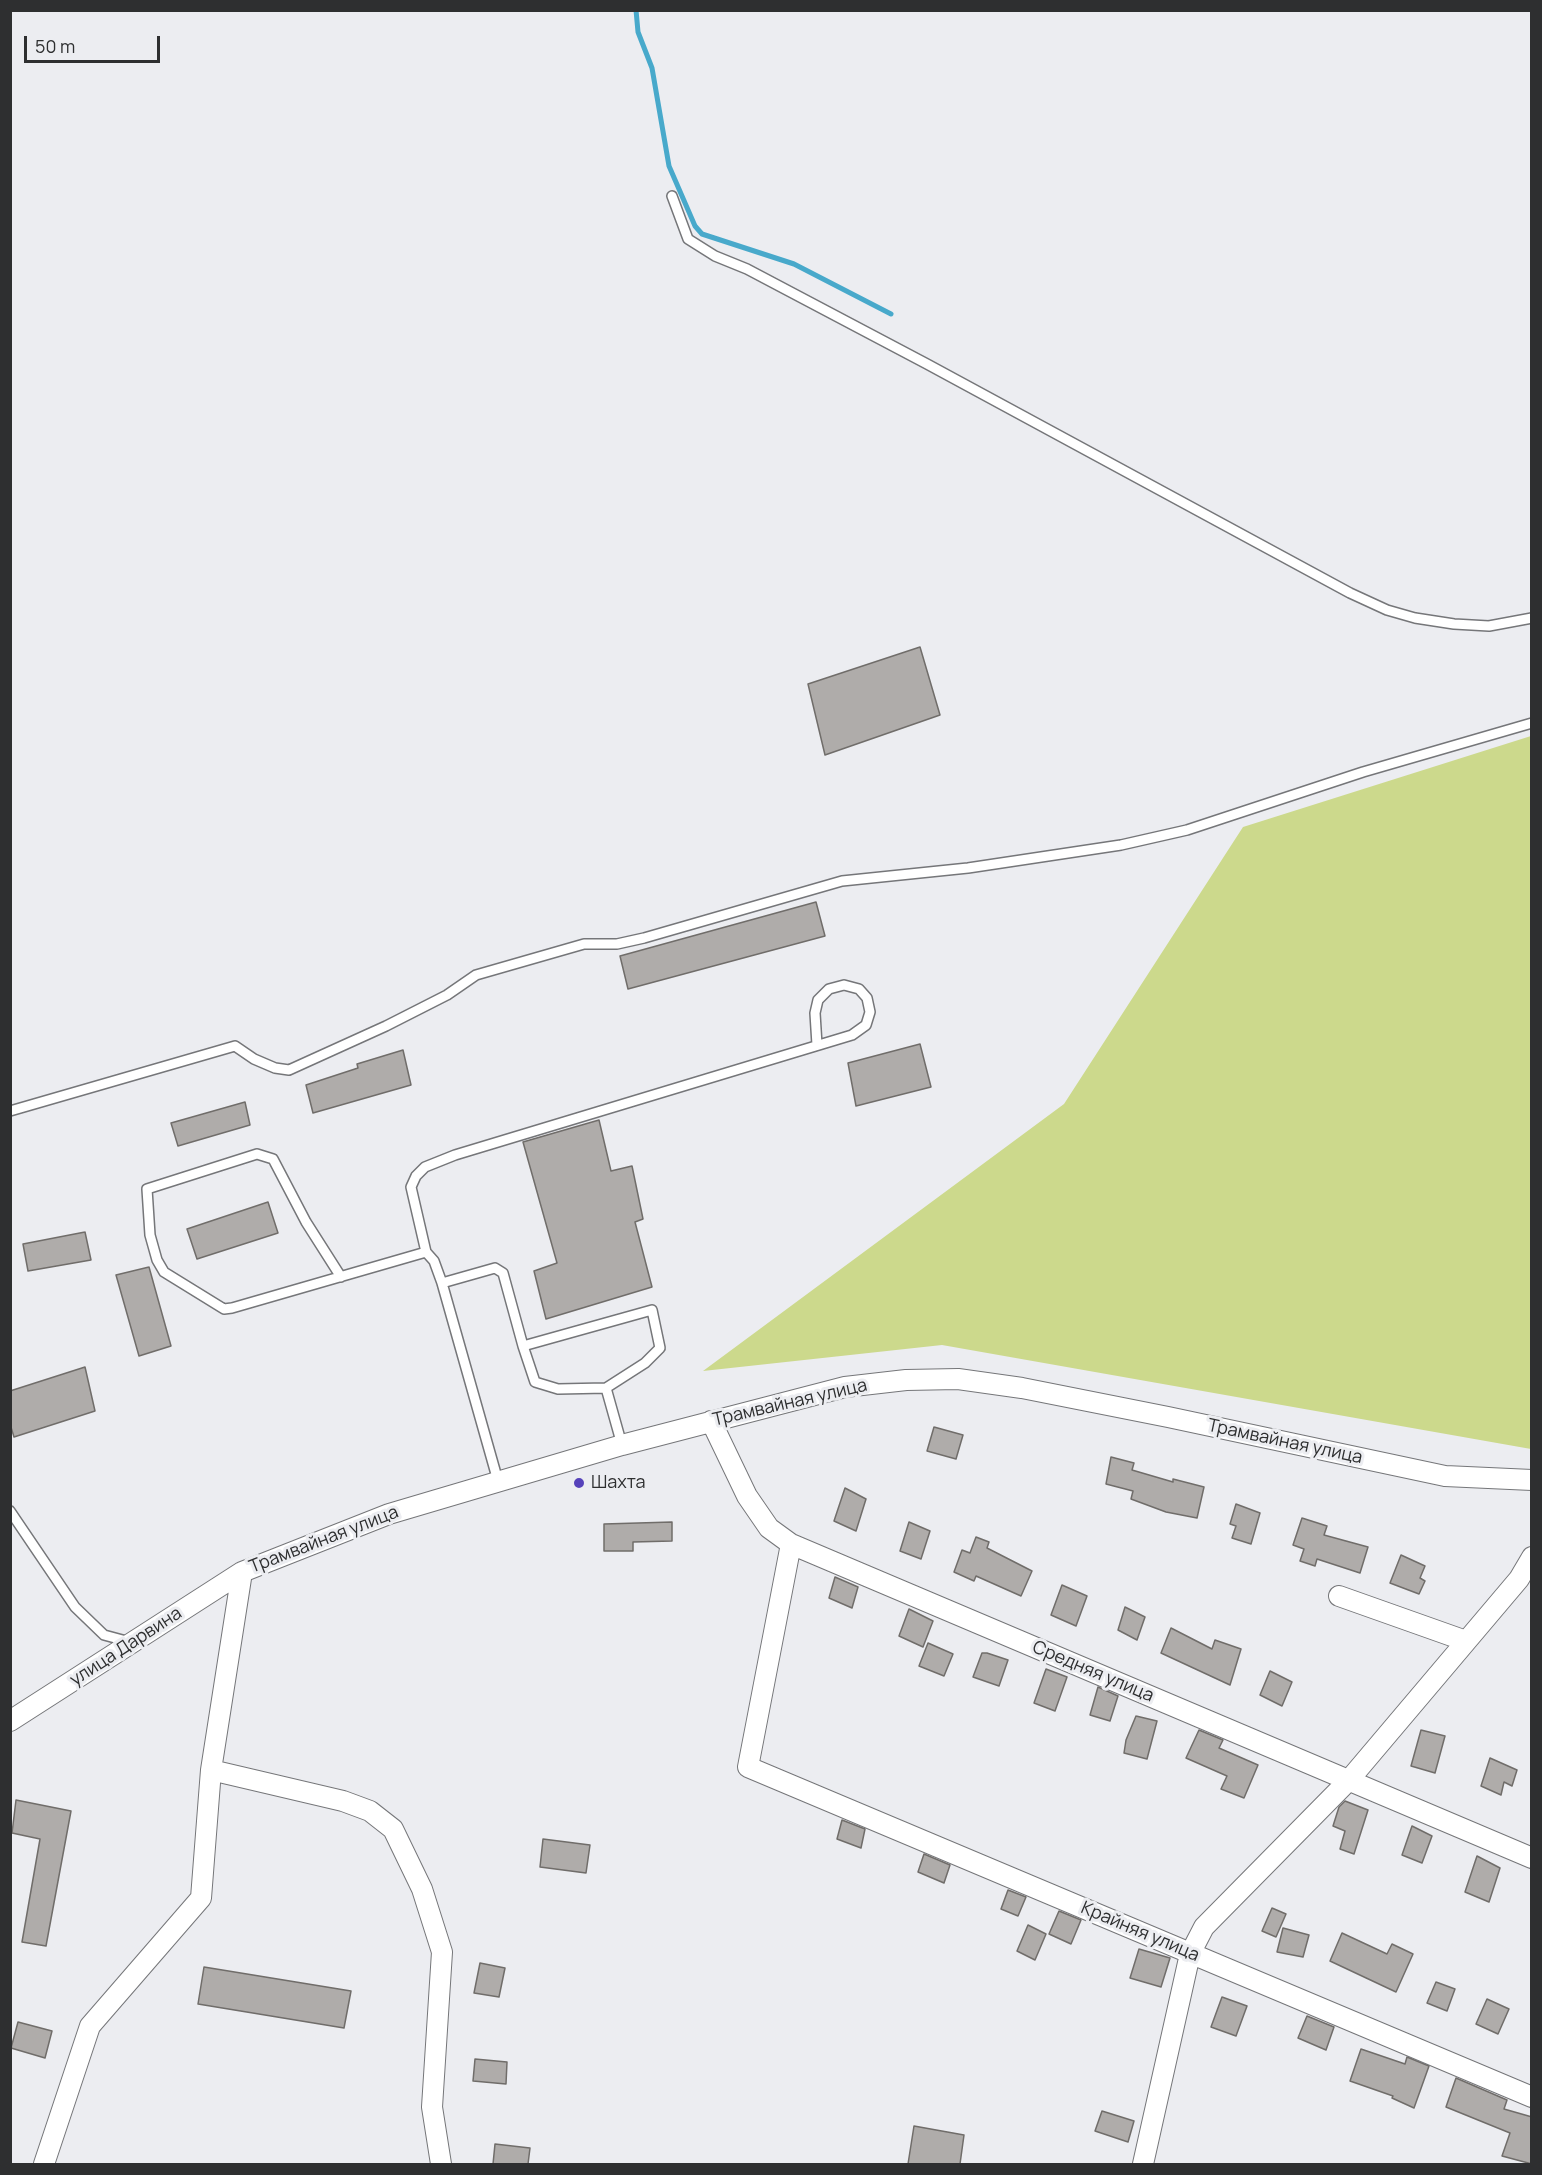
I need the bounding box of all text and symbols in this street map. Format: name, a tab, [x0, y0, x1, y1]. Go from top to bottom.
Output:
scale bar	[27, 24, 164, 62]
text: 50 m	[35, 34, 75, 58]
street label: Трамвайная улица	[711, 1375, 869, 1431]
street label: Трамвайная улица	[1206, 1415, 1364, 1469]
place label: Шахта	[591, 1472, 646, 1494]
marker: Шахта	[572, 1476, 586, 1490]
street label: Трамвайная улица	[246, 1502, 402, 1578]
street label: улица Дарвина	[66, 1603, 186, 1691]
street label: Средняя улица	[1029, 1637, 1157, 1707]
street label: Крайняя улица	[1078, 1897, 1202, 1967]

